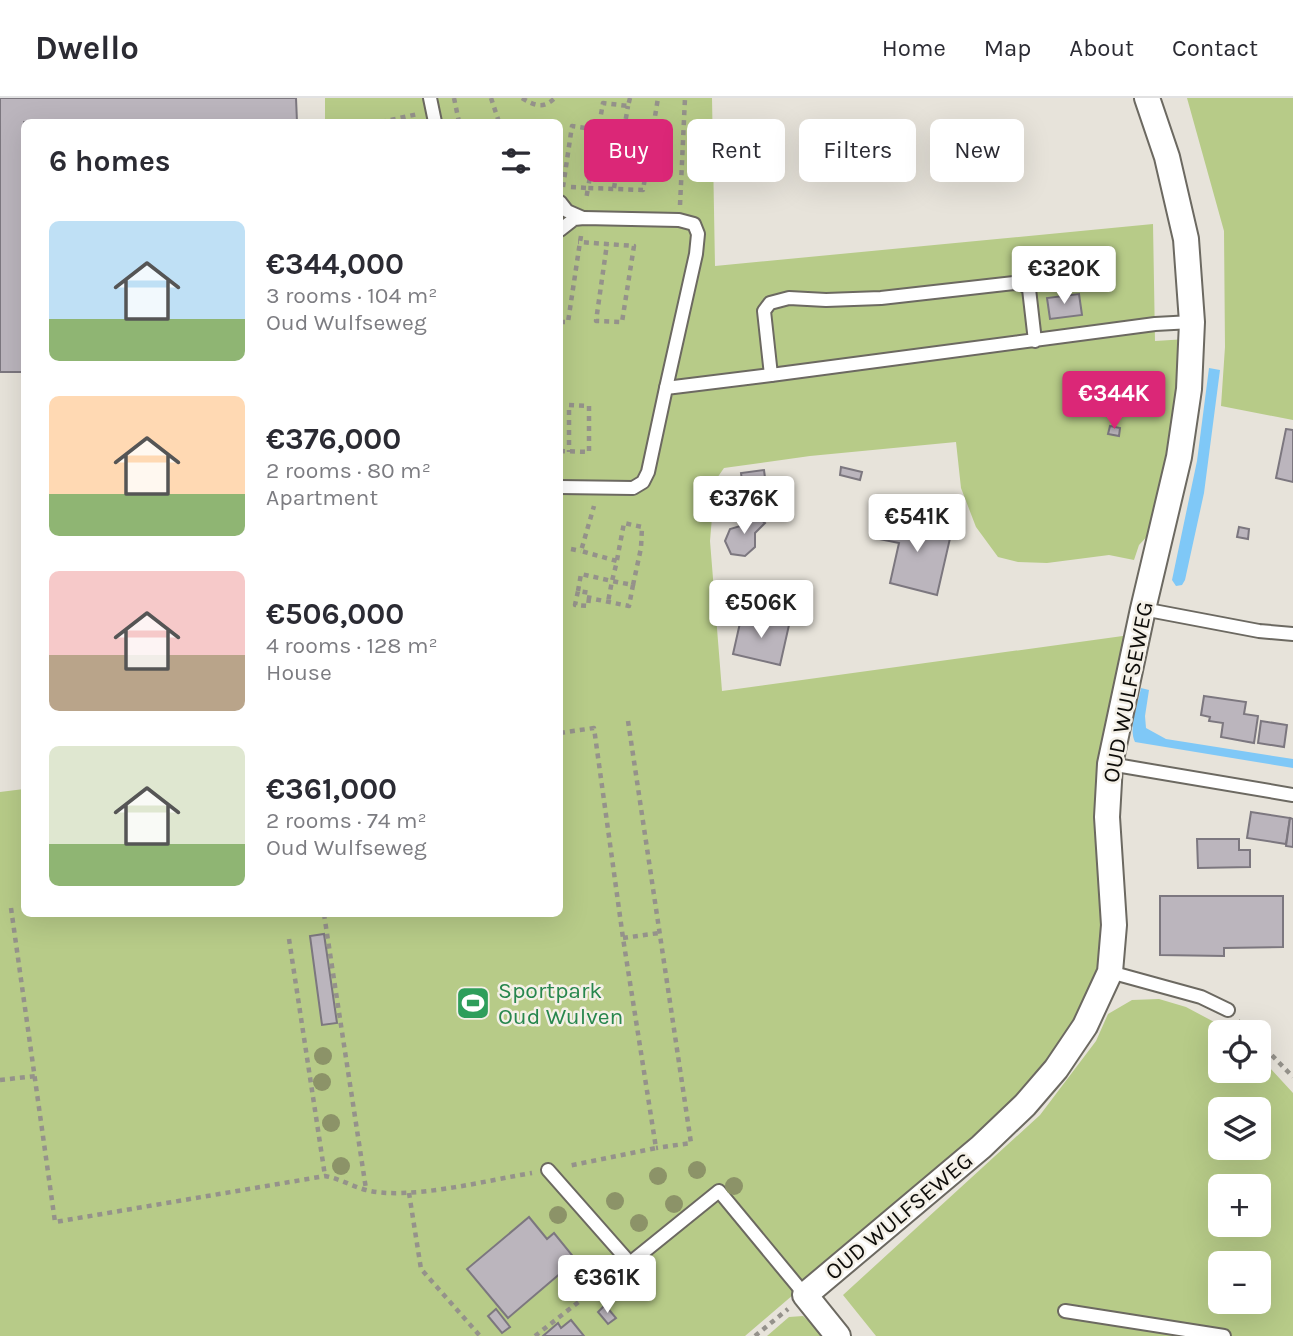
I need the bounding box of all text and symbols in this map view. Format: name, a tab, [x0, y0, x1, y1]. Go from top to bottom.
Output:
text: Dwello	[35, 29, 139, 67]
text: Home	[882, 34, 946, 62]
text: Map	[984, 34, 1031, 62]
text: About	[1069, 34, 1134, 62]
text: Contact	[1172, 34, 1258, 62]
chip: Buy	[584, 119, 673, 182]
chip: Rent	[687, 119, 785, 182]
chip: Filters	[799, 119, 916, 182]
chip: New	[930, 119, 1024, 182]
icon: filters	[497, 142, 535, 180]
text: 6 homes	[49, 143, 171, 179]
text: €344,000	[266, 246, 404, 282]
pin: €320K	[1015, 246, 1113, 306]
icon: home	[105, 249, 189, 333]
text: €320K	[1028, 255, 1100, 282]
text: 3 rooms · 104 m²	[266, 282, 437, 309]
text: Oud Wulfseweg	[266, 309, 427, 336]
pin: €344K	[1065, 372, 1163, 431]
text: €344K	[1078, 380, 1150, 407]
text: €376,000	[266, 421, 401, 457]
icon: home	[105, 424, 189, 508]
text: 2 rooms · 80 m²	[266, 457, 431, 484]
pin: €376K	[695, 476, 793, 536]
text: Apartment	[266, 484, 378, 511]
text: €376K	[709, 485, 779, 512]
pin: €541K	[868, 494, 966, 554]
text: €541K	[885, 503, 949, 530]
pin: €506K	[712, 580, 810, 640]
text: €506K	[725, 589, 797, 616]
text: €506,000	[266, 596, 404, 632]
icon: home	[105, 599, 189, 683]
street label: OUD WULFSEWEG	[1097, 599, 1159, 785]
text: 4 rooms · 128 m²	[266, 632, 438, 659]
text: House	[266, 659, 332, 686]
text: €361,000	[266, 771, 397, 807]
icon: home	[105, 774, 189, 858]
text: 2 rooms · 74 m²	[266, 807, 427, 834]
text: Oud Wulfseweg	[266, 834, 427, 861]
place label: Sportpark Oud Wulven	[498, 977, 623, 1030]
sports icon: Sportpark Oud Wulven	[454, 984, 492, 1022]
map controls	[1208, 1020, 1271, 1314]
button: locate	[1208, 1020, 1271, 1083]
button: layers	[1208, 1097, 1271, 1160]
street label: OUD WULFSEWEG	[820, 1147, 978, 1285]
button: +	[1208, 1174, 1271, 1237]
button: −	[1208, 1251, 1271, 1314]
pin: €361K	[558, 1256, 656, 1315]
text: €361K	[574, 1264, 640, 1291]

